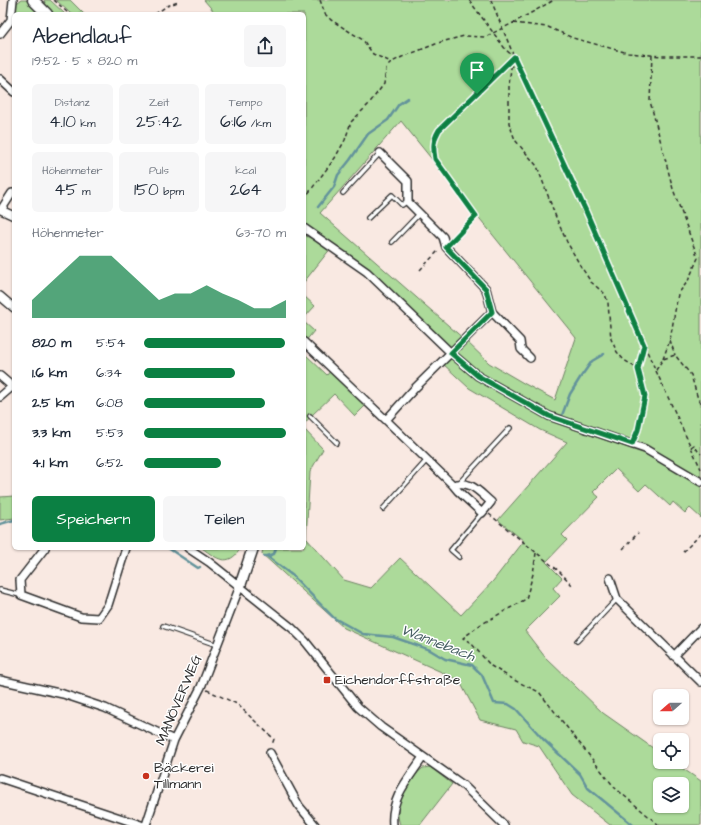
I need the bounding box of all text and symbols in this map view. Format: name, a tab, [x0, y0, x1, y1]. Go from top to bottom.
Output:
text: Abendlauf	[32, 21, 132, 52]
button: share	[244, 25, 286, 67]
text: 19:52 · 5 × 820 m	[32, 52, 137, 70]
pin	[460, 53, 494, 94]
icon: arrive	[466, 59, 488, 81]
text: Distanz	[55, 95, 90, 110]
text: Zeit	[149, 95, 169, 110]
text: Tempo	[229, 95, 263, 110]
text: 4.10	[49, 110, 76, 134]
text: 25:42	[136, 110, 182, 134]
text: 6:16	[220, 110, 246, 134]
text: km	[76, 116, 96, 131]
text: /km	[246, 116, 271, 131]
text: Höhenmeter	[42, 163, 103, 178]
text: Puls	[149, 163, 169, 178]
text: kcal	[235, 163, 256, 178]
text: 45	[54, 178, 78, 202]
text: 150	[134, 178, 159, 202]
text: 264	[230, 178, 262, 202]
text: m	[78, 184, 91, 199]
text: bpm	[159, 184, 184, 199]
text: Höhenmeter	[32, 224, 104, 242]
text: 63–70 m	[236, 224, 286, 242]
text: 820 m	[32, 334, 71, 352]
text: 5:54	[96, 334, 125, 352]
text: 1.6 km	[32, 364, 67, 382]
text: 6:34	[96, 364, 122, 382]
text: 2.5 km	[32, 394, 74, 412]
text: 6:08	[96, 394, 123, 412]
text: 3.3 km	[32, 424, 70, 442]
text: 5:53	[96, 424, 123, 442]
text: 4.1 km	[32, 454, 68, 472]
text: 6:52	[96, 454, 123, 472]
button: Speichern	[32, 496, 155, 542]
button: Teilen	[163, 496, 286, 542]
water label: Wannebach	[398, 619, 479, 667]
street label: MANÖVERWEG	[151, 651, 207, 749]
place label: Eichendorffstraße	[335, 670, 461, 690]
marker: Eichendorffstraße	[322, 675, 332, 685]
north arrow	[653, 689, 689, 725]
map controls	[653, 689, 689, 813]
button: locate	[653, 733, 689, 769]
place label: Bäckerei Tillmann	[154, 758, 214, 794]
marker: Bäckerei Tillmann	[141, 771, 151, 781]
button: layers	[653, 777, 689, 813]

